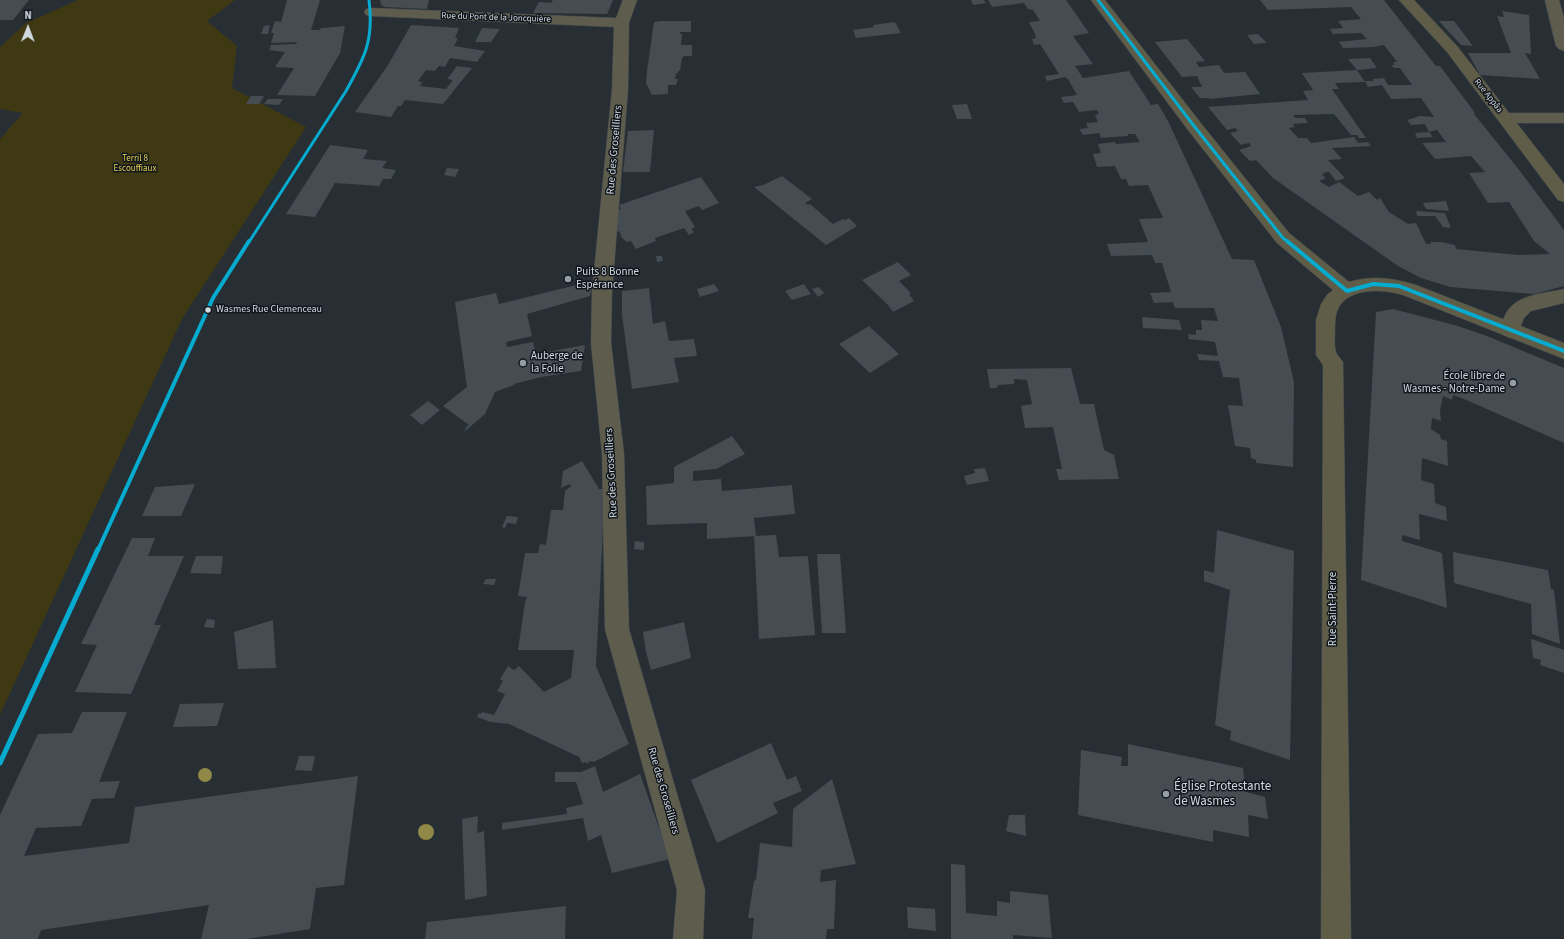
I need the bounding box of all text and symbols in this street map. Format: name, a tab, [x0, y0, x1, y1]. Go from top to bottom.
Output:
north arrow	[8, 8, 48, 48]
text: N	[24, 8, 32, 23]
street label: Rue du Pont de la Joncquière	[441, 11, 551, 25]
street label: Rue Appâa	[1471, 77, 1505, 115]
street label: Rue des Groseilliers	[605, 105, 625, 195]
park label: Terril 8 Escouffiaux	[113, 154, 157, 175]
place label: Puits 8 Bonne Espérance	[576, 266, 639, 292]
marker: Puits 8 Bonne Espérance	[563, 274, 573, 284]
place label: Wasmes Rue Clemenceau	[216, 304, 322, 316]
marker: Wasmes Rue Clemenceau	[203, 305, 213, 315]
place label: Auberge de la Folie	[531, 350, 583, 376]
marker: Auberge de la Folie	[518, 358, 528, 368]
place label: École libre de Wasmes - Notre-Dame	[1403, 370, 1505, 396]
marker: École libre de Wasmes - Notre-Dame	[1508, 378, 1518, 388]
street label: Rue des Groseilliers	[603, 428, 621, 518]
street label: Rue Saint-Pierre	[1327, 572, 1341, 646]
street label: Rue des Groseilliers	[644, 746, 682, 836]
place label: Église Protestante de Wasmes	[1174, 779, 1271, 810]
marker: Église Protestante de Wasmes	[1161, 789, 1171, 799]

